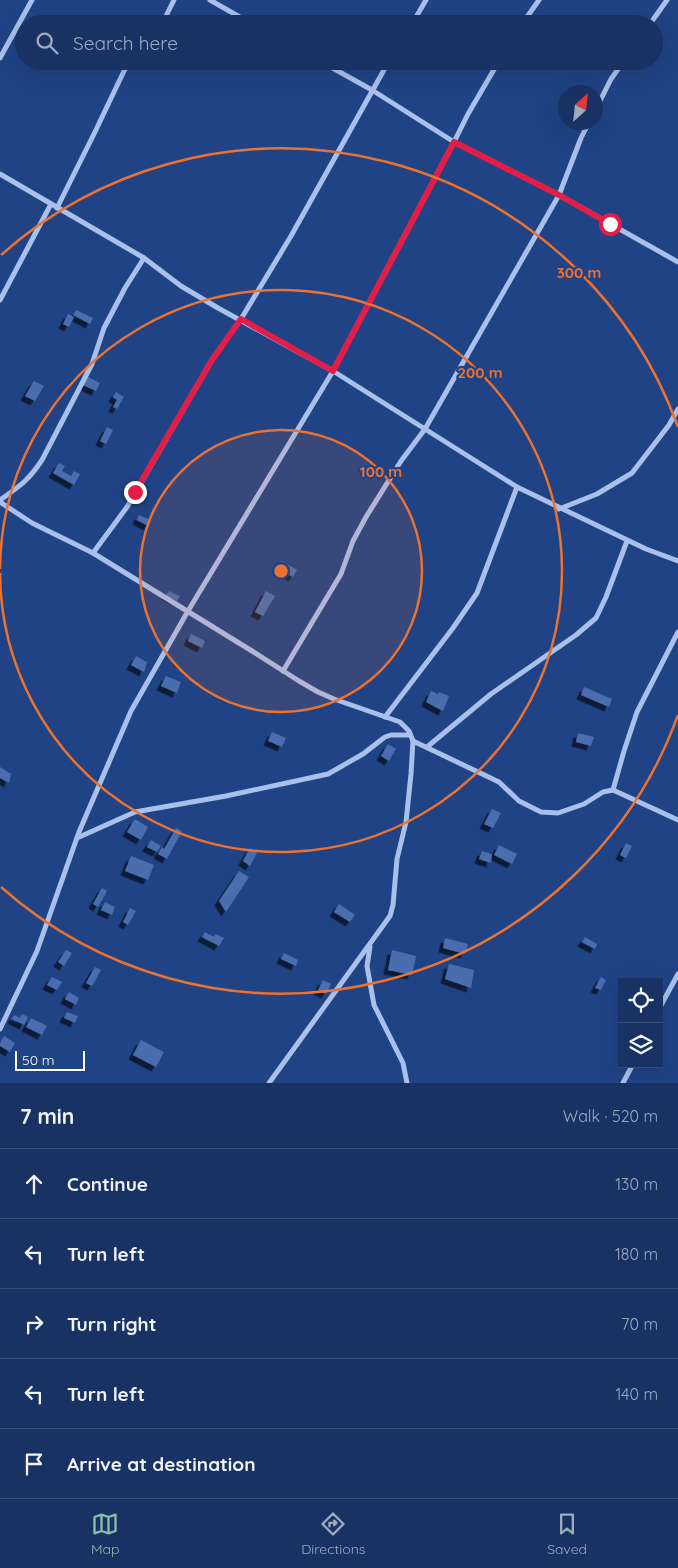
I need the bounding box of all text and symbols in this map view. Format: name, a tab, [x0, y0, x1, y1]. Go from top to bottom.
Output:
search box	[15, 15, 663, 70]
icon: search	[33, 29, 61, 57]
text: Search here	[73, 31, 178, 55]
north arrow	[558, 85, 603, 130]
route start	[599, 213, 622, 236]
text: 300 m	[557, 263, 601, 282]
text: 200 m	[458, 363, 503, 382]
text: 100 m	[360, 462, 402, 481]
route end	[124, 481, 147, 504]
centre of rings	[272, 562, 290, 580]
map controls	[618, 978, 663, 1068]
button: locate	[618, 978, 663, 1023]
button: layers	[618, 1023, 663, 1068]
scale bar	[15, 1048, 85, 1071]
text: 50 m	[22, 1051, 55, 1069]
text: 7 min	[20, 1103, 74, 1129]
text: Walk · 520 m	[563, 1106, 658, 1126]
icon: ahead	[20, 1170, 48, 1198]
text: Continue	[67, 1172, 148, 1196]
text: 130 m	[615, 1174, 658, 1194]
icon: left	[20, 1240, 48, 1268]
text: Turn left	[67, 1242, 145, 1266]
text: 180 m	[615, 1244, 658, 1264]
icon: right	[20, 1310, 48, 1338]
text: Turn right	[67, 1312, 156, 1336]
text: 70 m	[621, 1314, 658, 1334]
icon: left	[20, 1380, 48, 1408]
text: Turn left	[67, 1382, 145, 1406]
text: 140 m	[615, 1384, 658, 1404]
icon: arrive	[20, 1450, 48, 1478]
text: Arrive at destination	[67, 1452, 256, 1476]
tab: Map	[91, 1510, 119, 1558]
tab: Directions	[301, 1510, 365, 1558]
tab: Saved	[547, 1510, 587, 1558]

